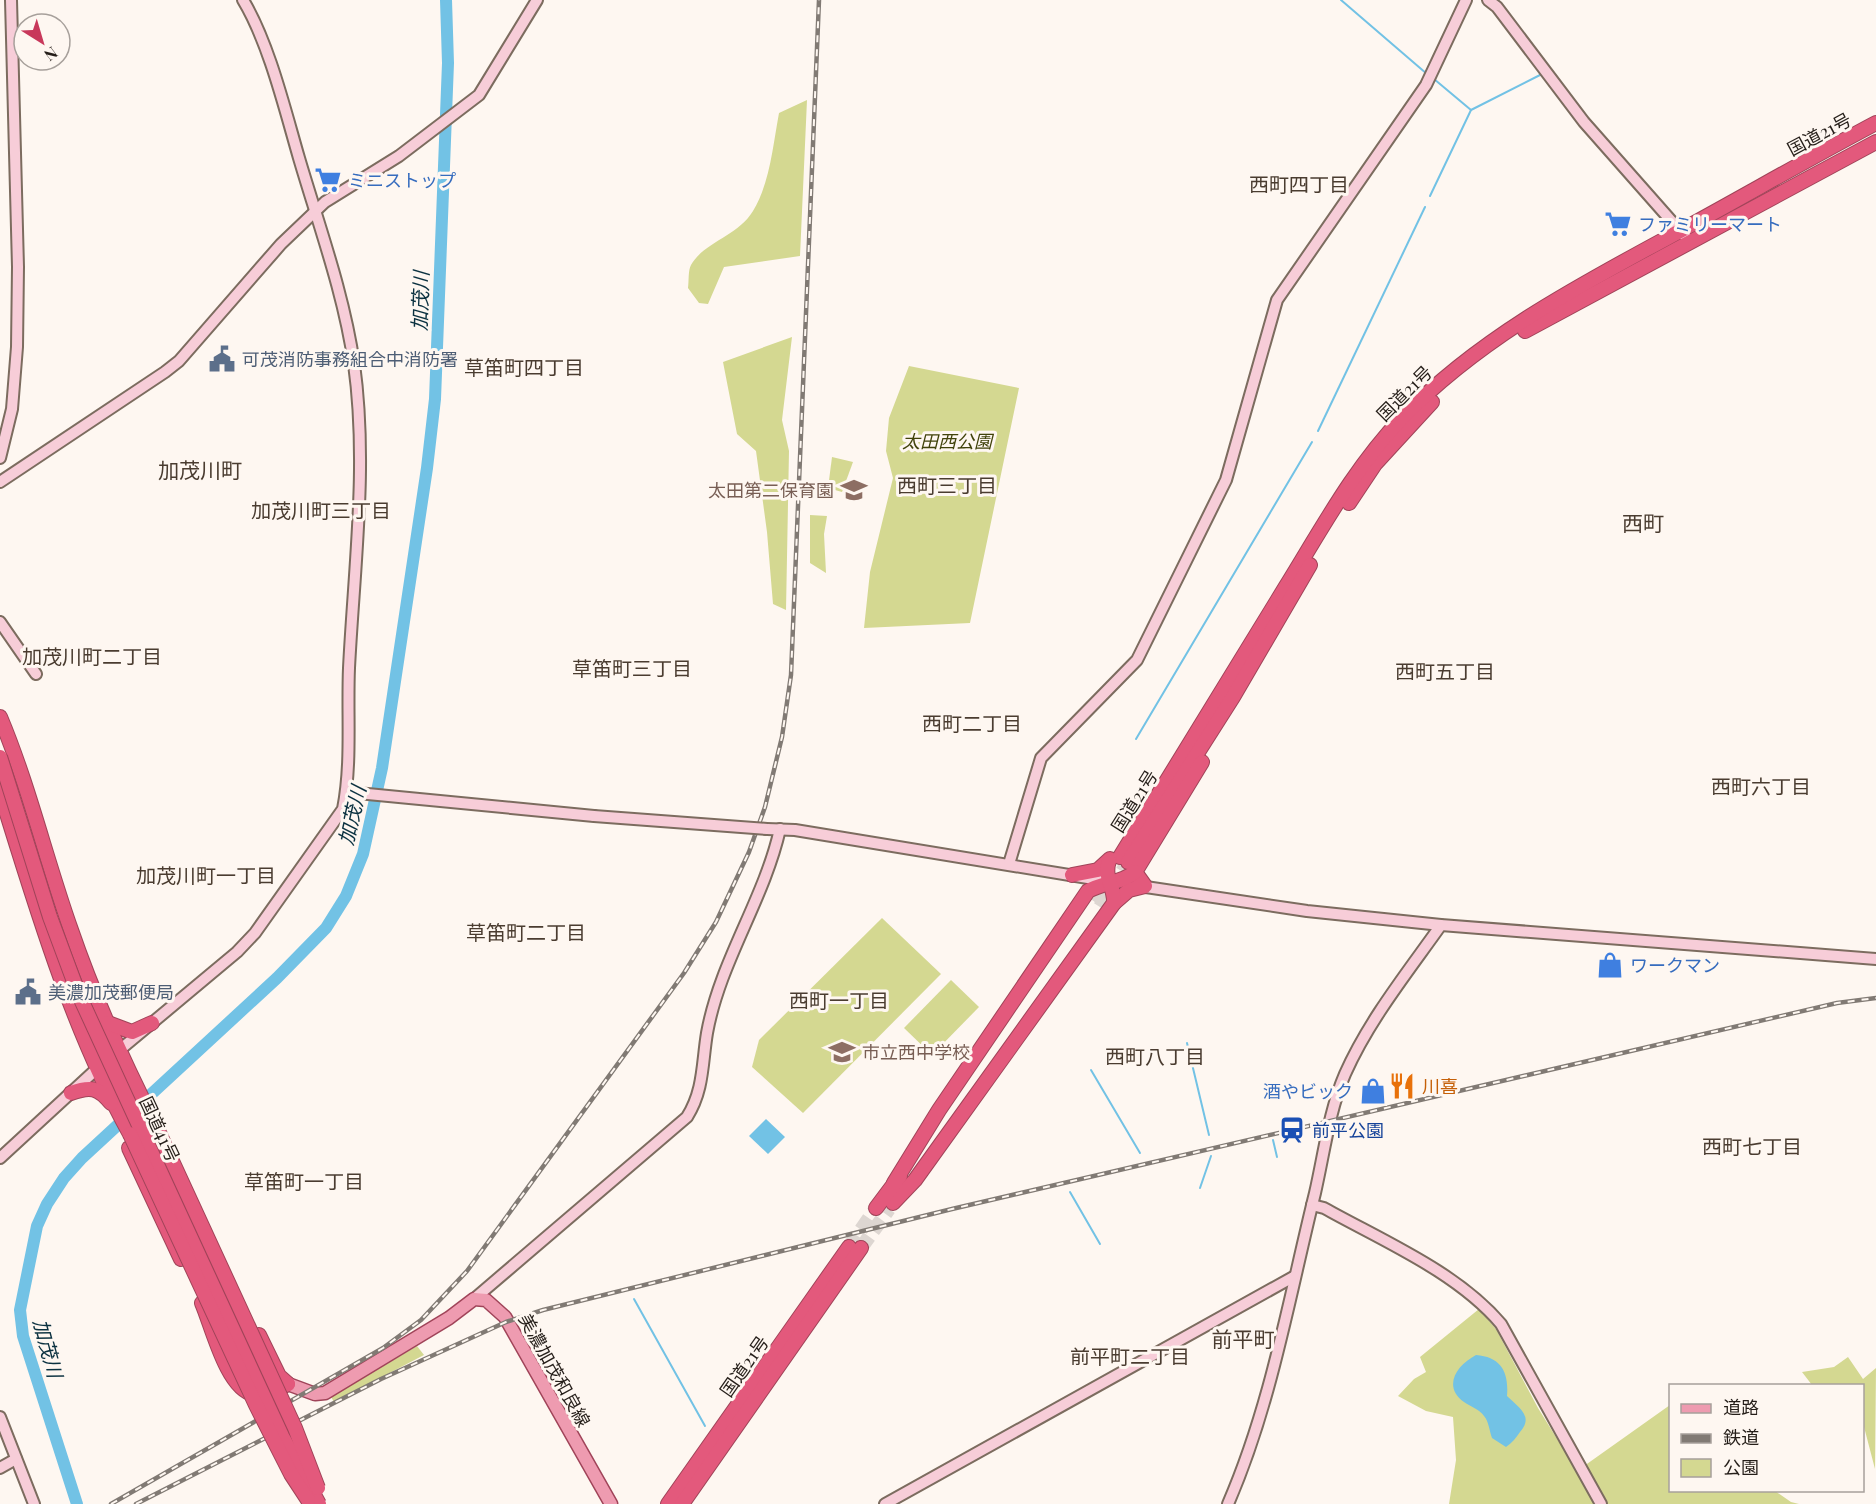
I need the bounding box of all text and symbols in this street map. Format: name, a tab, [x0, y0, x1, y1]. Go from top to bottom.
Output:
north arrow	[12, 12, 72, 72]
text: N	[40, 43, 62, 67]
street label: 国道21号	[1783, 107, 1855, 161]
supermarket icon: ミニストップ	[313, 165, 343, 195]
place label: ミニストップ	[348, 168, 456, 192]
district label: 西町四丁目	[1249, 170, 1349, 197]
supermarket icon: ファミリーマート	[1603, 209, 1633, 239]
place label: ファミリーマート	[1638, 212, 1782, 236]
water label: 加茂川	[404, 269, 434, 331]
public building icon: 可茂消防事務組合中消防署	[207, 344, 237, 374]
place label: 可茂消防事務組合中消防署	[242, 347, 458, 371]
district label: 草笛町四丁目	[464, 353, 584, 380]
street label: 国道21号	[1371, 360, 1437, 426]
park label: 太田西公園	[902, 429, 995, 453]
district label: 加茂川町	[158, 455, 242, 483]
district label: 西町三丁目	[897, 471, 997, 498]
school or university icon: 太田第二保育園	[839, 475, 869, 505]
place label: 太田第二保育園	[708, 478, 834, 502]
district label: 加茂川町三丁目	[251, 496, 391, 523]
district label: 西町	[1622, 508, 1664, 536]
district label: 加茂川町二丁目	[22, 642, 162, 669]
district label: 草笛町三丁目	[572, 654, 692, 681]
district label: 西町五丁目	[1395, 657, 1495, 684]
district label: 西町二丁目	[922, 709, 1022, 736]
street label: 国道21号	[1105, 765, 1163, 837]
district label: 西町六丁目	[1711, 772, 1811, 799]
water label: 加茂川	[331, 781, 371, 847]
district label: 加茂川町一丁目	[136, 861, 276, 888]
district label: 草笛町二丁目	[466, 918, 586, 945]
shop icon: ワークマン	[1595, 950, 1625, 980]
place label: ワークマン	[1630, 953, 1720, 977]
public building icon: 美濃加茂郵便局	[13, 977, 43, 1007]
place label: 美濃加茂郵便局	[48, 980, 174, 1004]
district label: 西町一丁目	[789, 986, 889, 1013]
school or university icon: 市立西中学校	[827, 1037, 857, 1067]
place label: 市立西中学校	[862, 1040, 970, 1064]
district label: 西町八丁目	[1105, 1042, 1205, 1069]
restaurant icon: 川喜	[1387, 1071, 1417, 1101]
place label: 川喜	[1422, 1074, 1458, 1098]
shop icon: 酒やビック	[1358, 1076, 1388, 1106]
place label: 酒やビック	[1263, 1079, 1353, 1103]
street label: 国道41号	[134, 1092, 186, 1166]
station icon: 前平公園	[1277, 1115, 1307, 1145]
place label: 前平公園	[1312, 1118, 1384, 1142]
district label: 西町七丁目	[1702, 1132, 1802, 1159]
district label: 草笛町一丁目	[244, 1167, 364, 1194]
street label: 美濃加茂和良線	[514, 1309, 596, 1431]
water label: 加茂川	[28, 1316, 70, 1382]
district label: 前平町	[1212, 1324, 1275, 1352]
street label: 国道21号	[714, 1331, 774, 1401]
district label: 前平町二丁目	[1070, 1342, 1190, 1369]
legend	[1669, 1384, 1864, 1492]
text: 道路	[1723, 1395, 1759, 1419]
text: 鉄道	[1723, 1425, 1759, 1449]
text: 公園	[1723, 1455, 1759, 1479]

